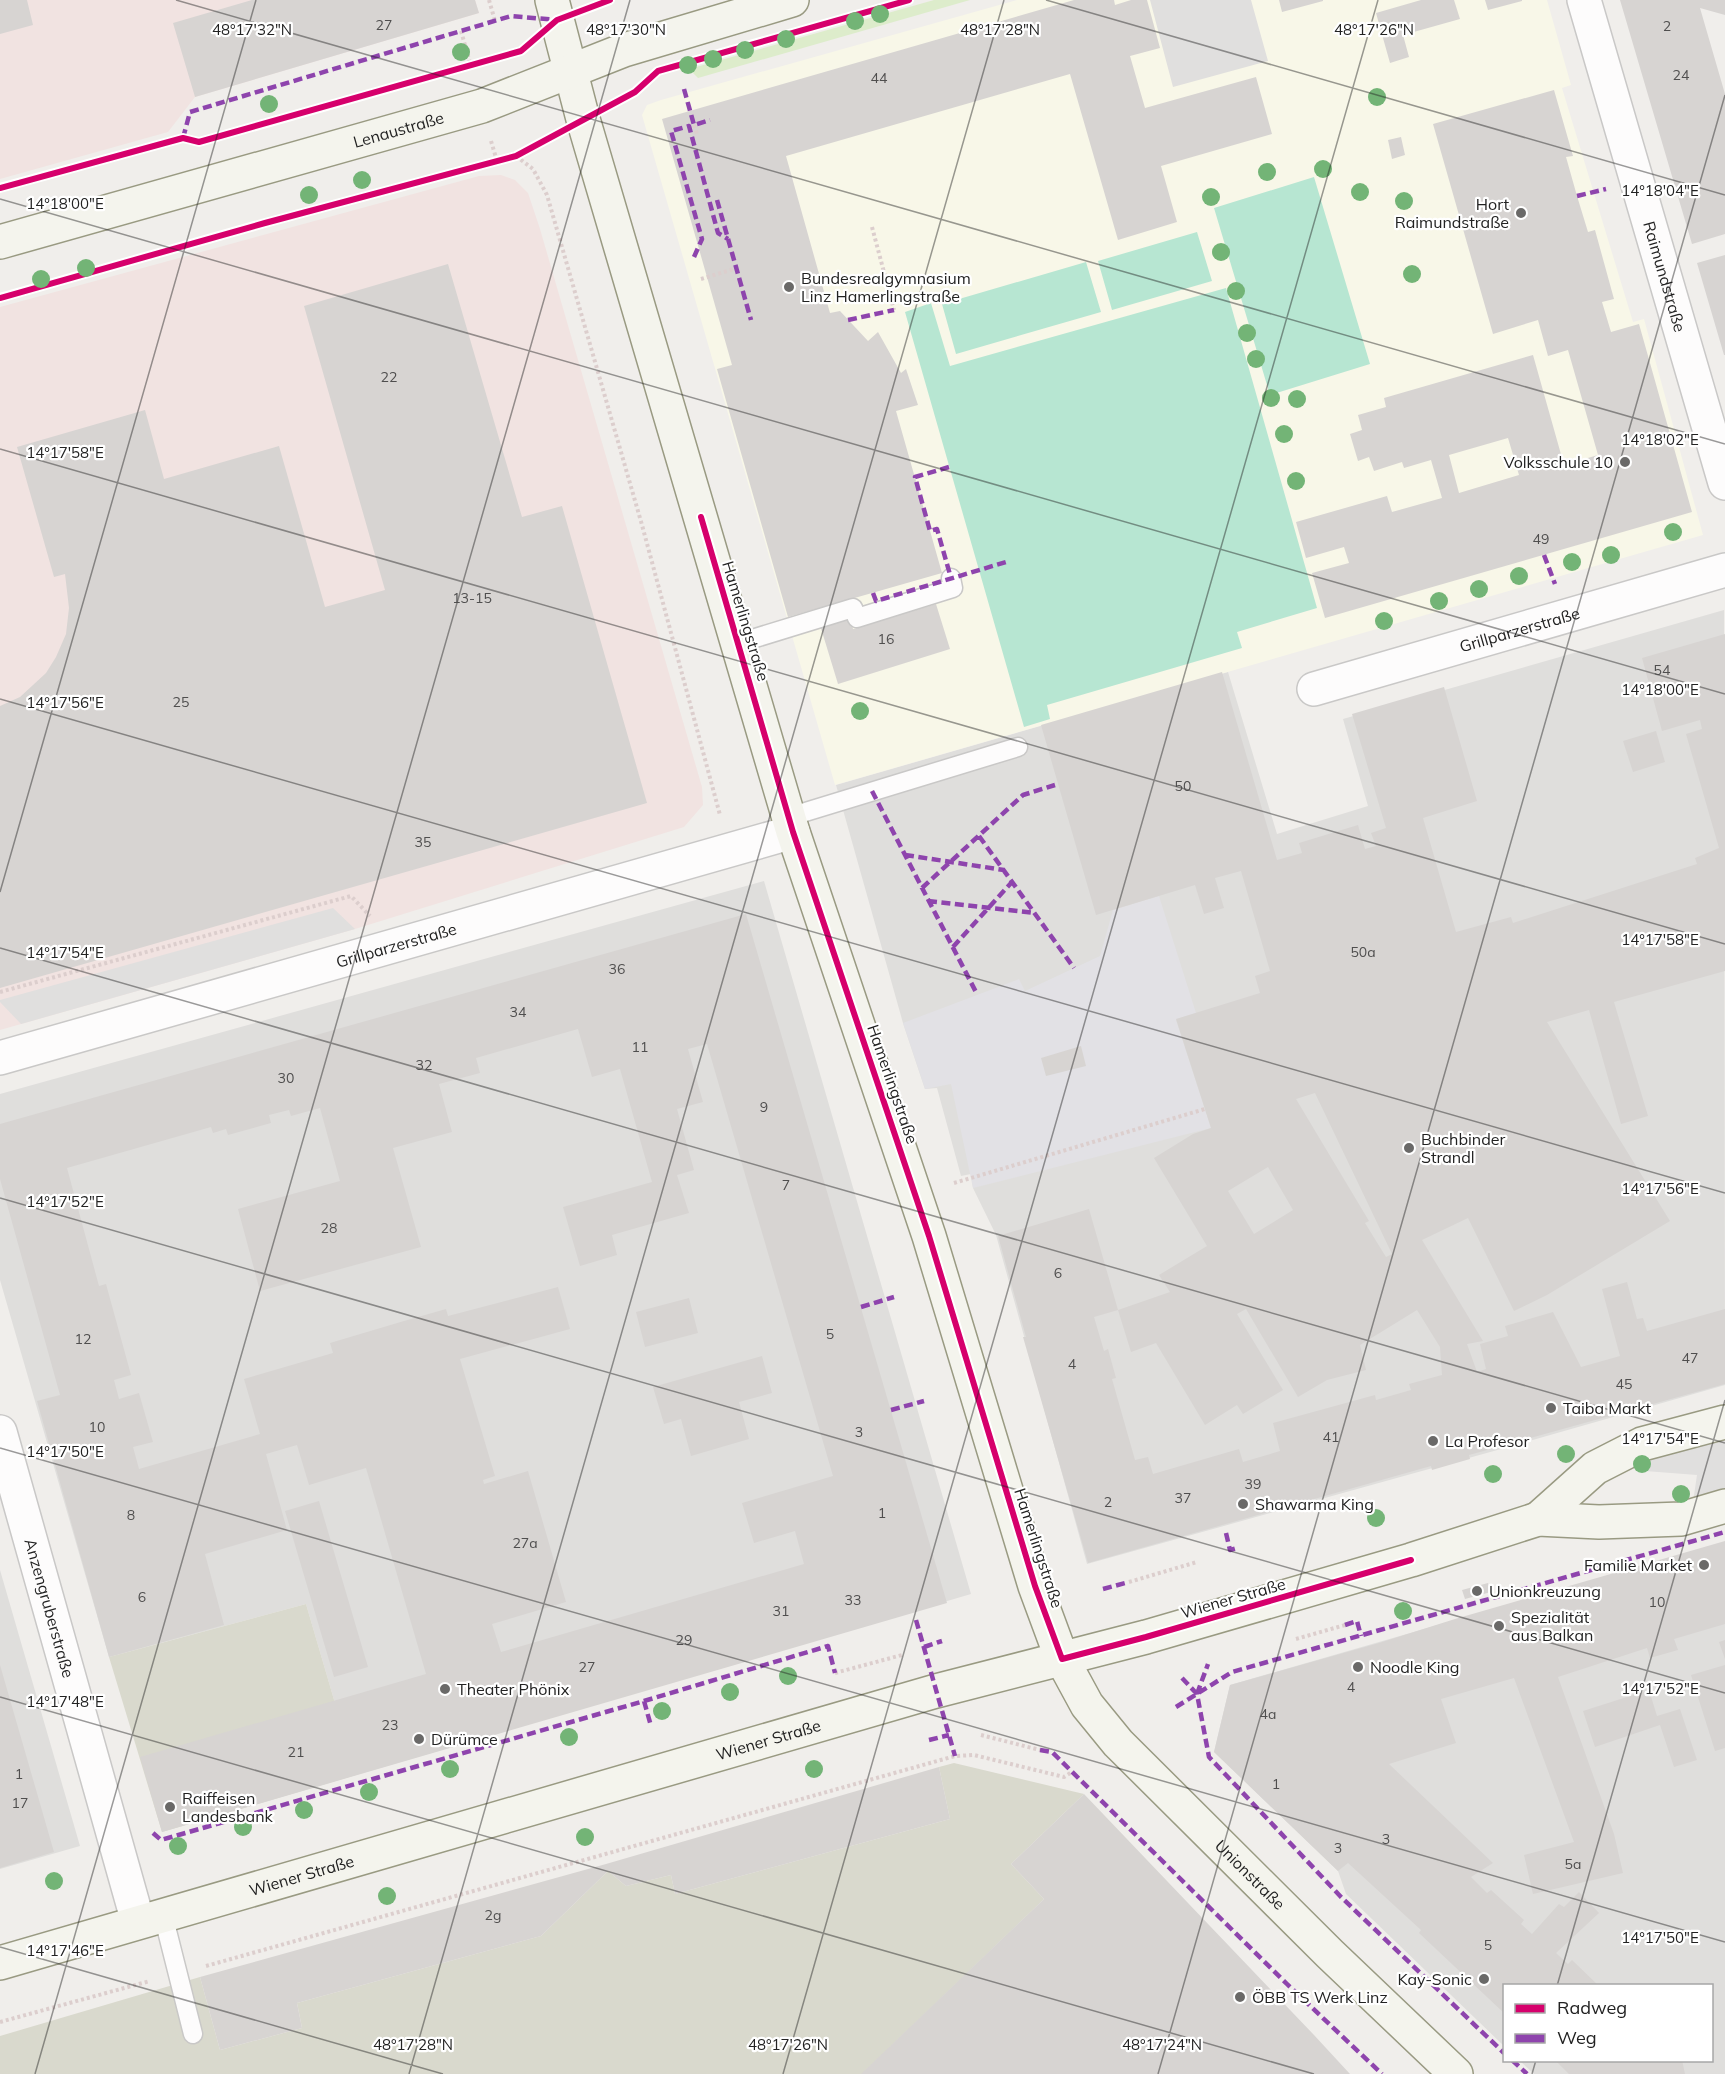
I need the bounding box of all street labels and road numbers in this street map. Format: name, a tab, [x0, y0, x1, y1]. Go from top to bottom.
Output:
street label: Lenaustraße	[351, 107, 446, 152]
street label: Raimundstraße	[1639, 219, 1690, 334]
street label: Hamerlingstraße	[718, 558, 774, 684]
street label: Grillparzerstraße	[1457, 603, 1582, 656]
street label: Grillparzerstraße	[334, 918, 459, 972]
street label: Hamerlingstraße	[863, 1022, 923, 1146]
street label: Hamerlingstraße	[1010, 1486, 1068, 1610]
street label: Anzengruberstraße	[20, 1536, 79, 1680]
street label: Wiener Straße	[1178, 1573, 1288, 1623]
street label: Wiener Straße	[713, 1715, 823, 1764]
street label: Unionstraße	[1211, 1835, 1290, 1914]
street label: Wiener Straße	[247, 1851, 356, 1900]

